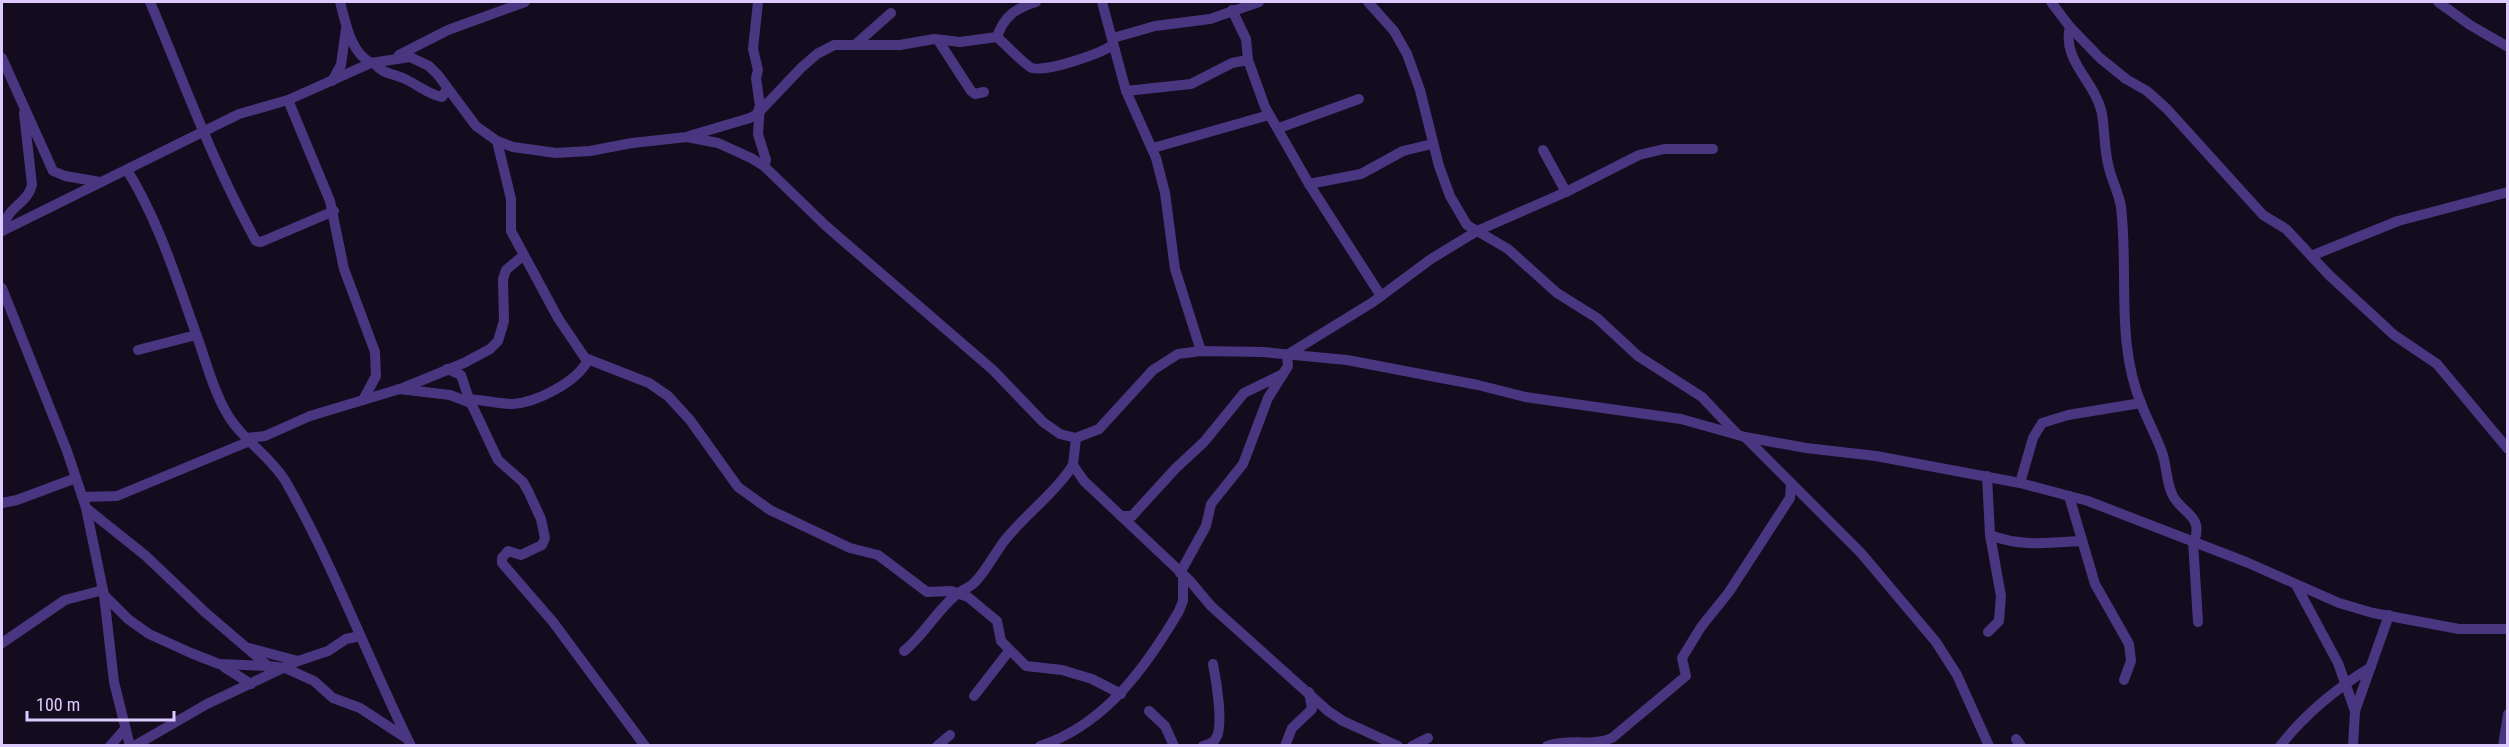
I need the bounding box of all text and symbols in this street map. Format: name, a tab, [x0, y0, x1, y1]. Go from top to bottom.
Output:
scale bar	[27, 684, 174, 722]
text: 100 m	[36, 694, 80, 715]

